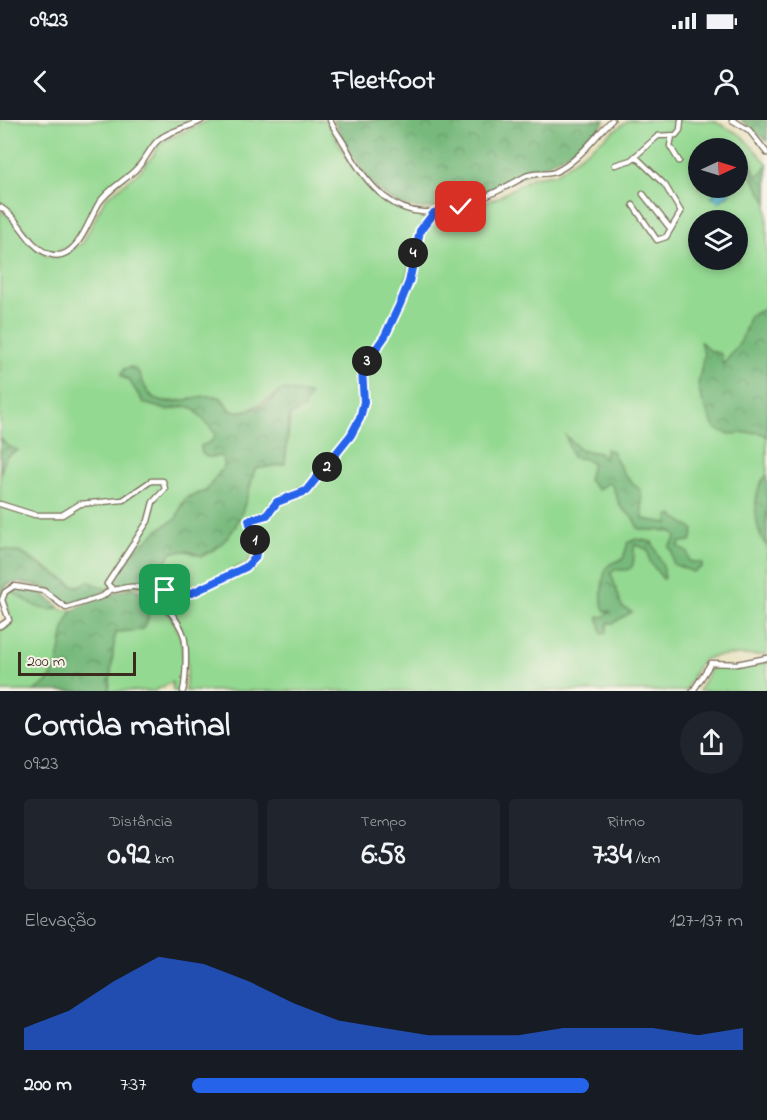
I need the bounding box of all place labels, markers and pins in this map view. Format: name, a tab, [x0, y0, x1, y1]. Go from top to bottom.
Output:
pin	[435, 181, 486, 232]
pin: 4	[398, 238, 428, 268]
pin: 3	[352, 346, 382, 376]
pin: 2	[312, 452, 342, 482]
pin: 1	[240, 525, 270, 555]
pin	[139, 564, 190, 615]

